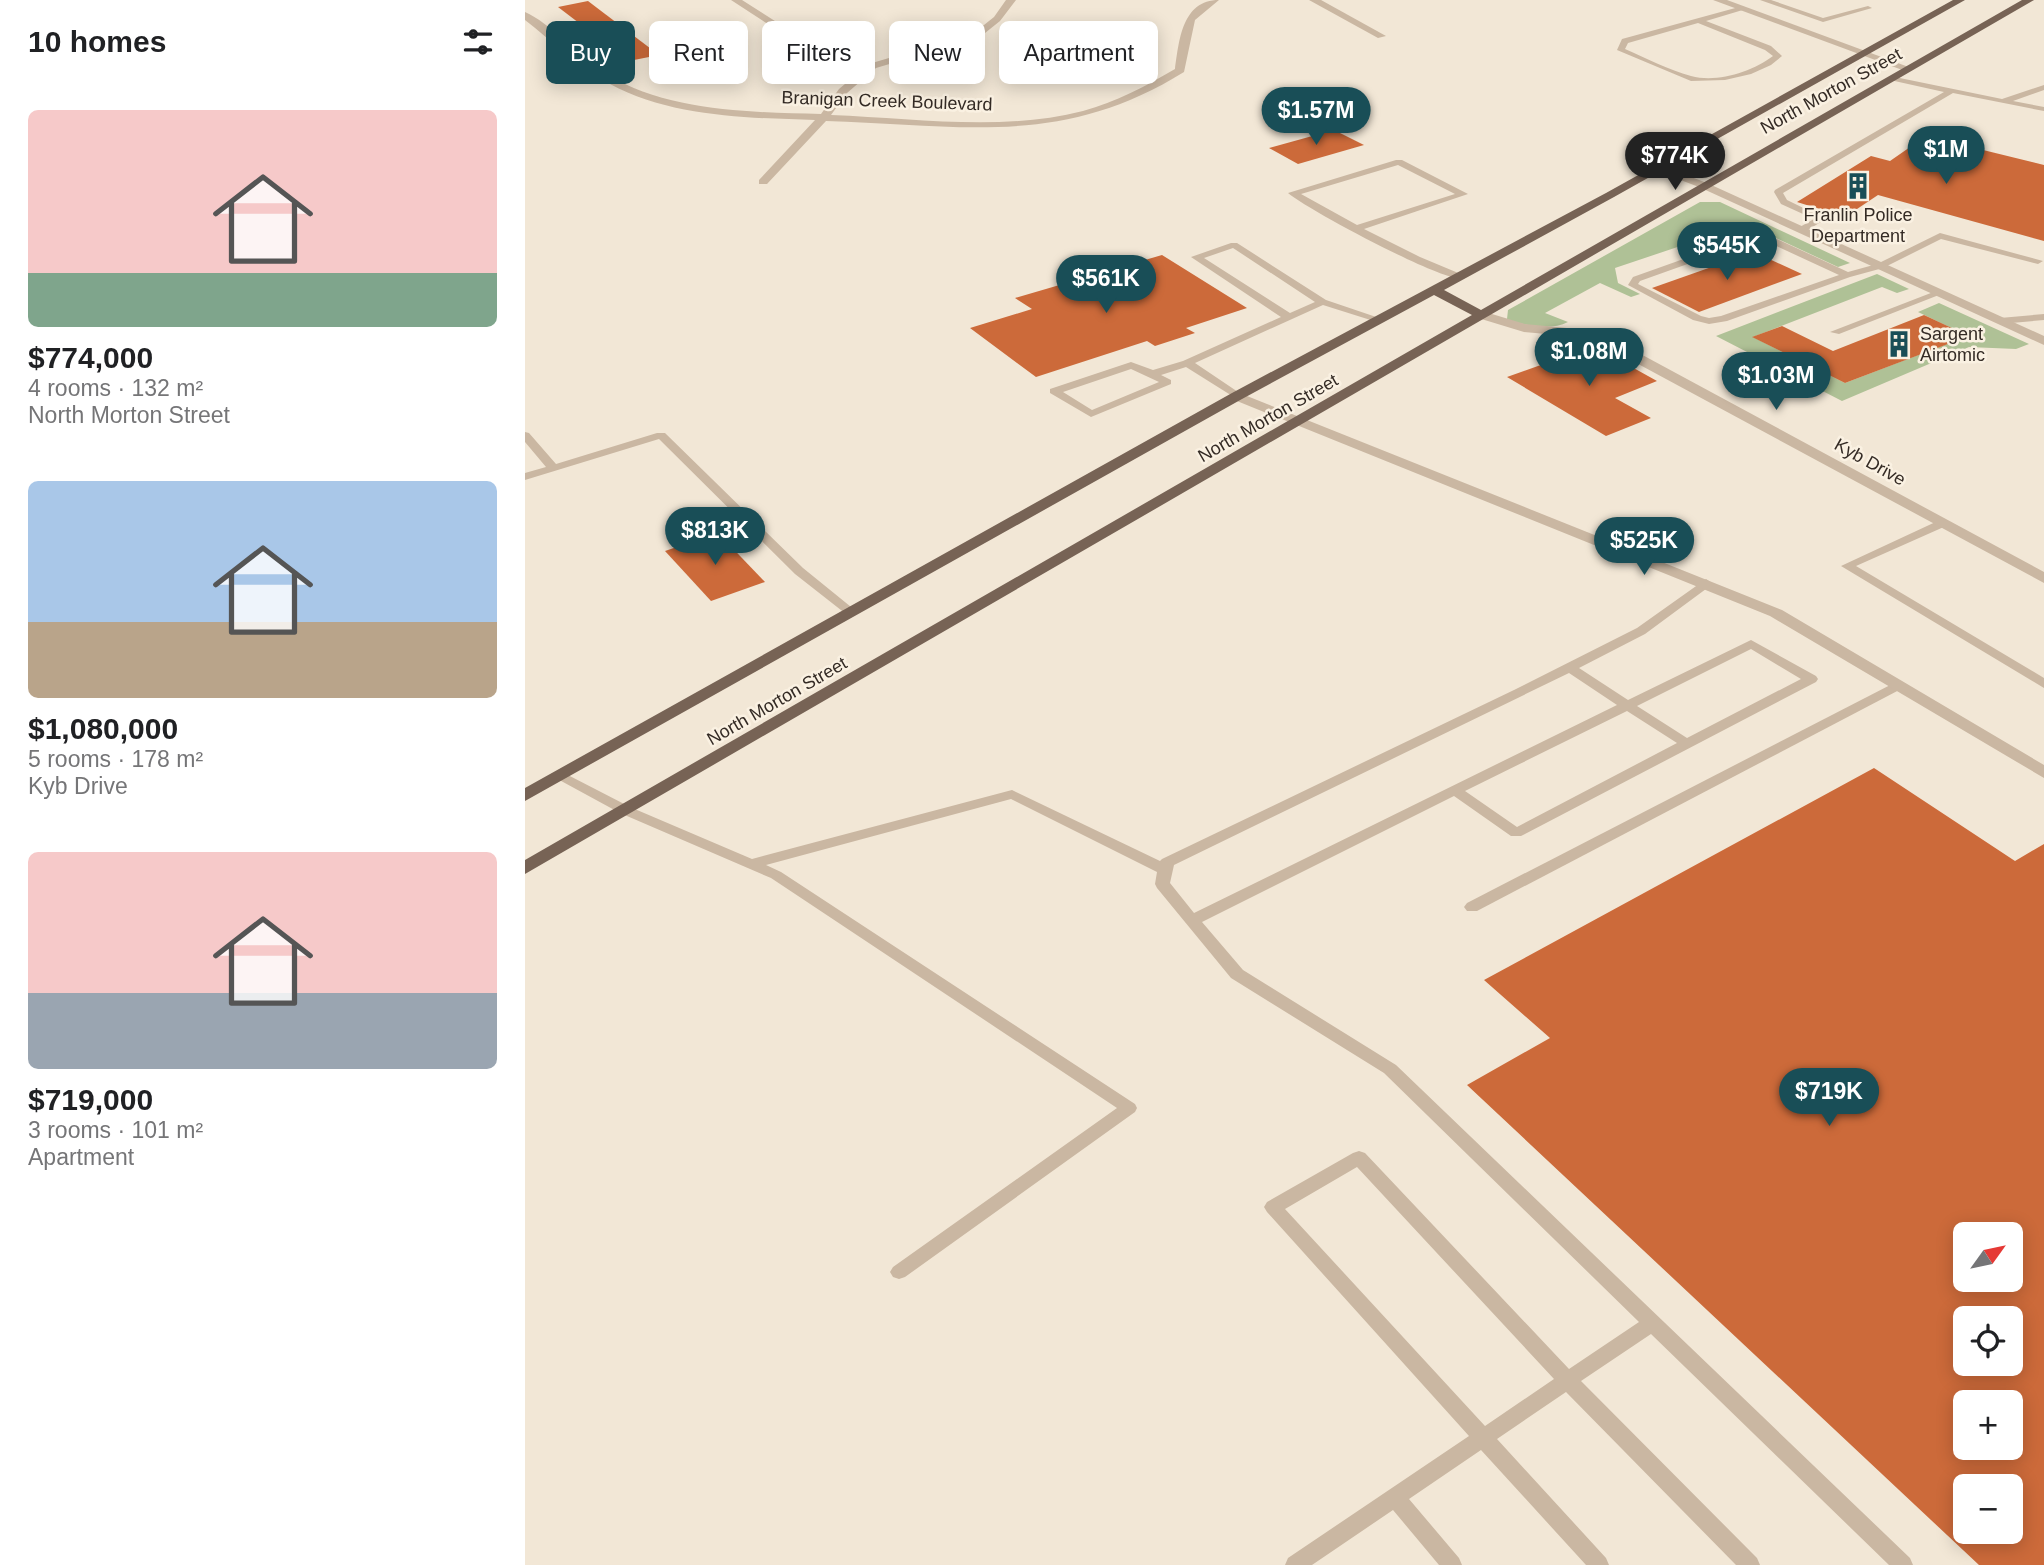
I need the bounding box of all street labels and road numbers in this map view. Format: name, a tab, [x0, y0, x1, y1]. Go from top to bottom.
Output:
street label: North Morton Street	[1757, 44, 1905, 138]
street label: Branigan Creek Boulevard	[781, 87, 993, 115]
street label: North Morton Street	[1195, 370, 1341, 466]
street label: Kyb Drive	[1831, 434, 1909, 490]
street label: North Morton Street	[704, 653, 850, 749]

